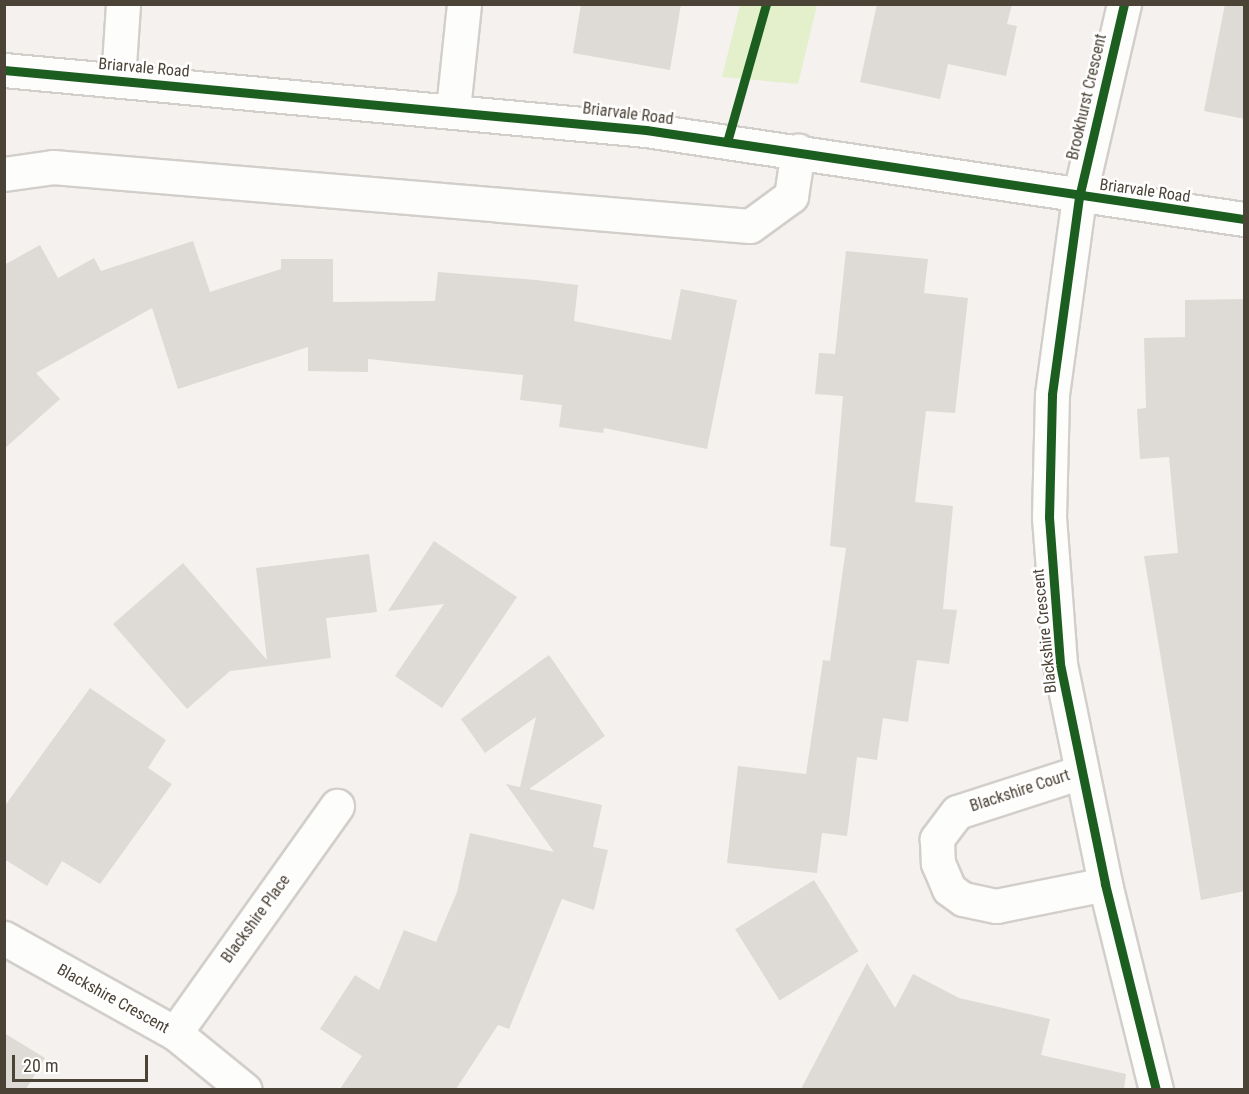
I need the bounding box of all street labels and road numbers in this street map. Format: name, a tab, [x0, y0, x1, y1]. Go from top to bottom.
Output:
street label: Brookhurst Crescent	[1063, 32, 1111, 162]
street label: Briarvale Road	[98, 54, 190, 82]
street label: Briarvale Road	[582, 99, 674, 129]
street label: Briarvale Road	[1098, 175, 1192, 207]
street label: Blackshire Crescent	[1029, 568, 1061, 694]
street label: Blackshire Court	[968, 766, 1072, 816]
street label: Blackshire Place	[218, 871, 294, 967]
street label: Blackshire Crescent	[54, 960, 172, 1038]

